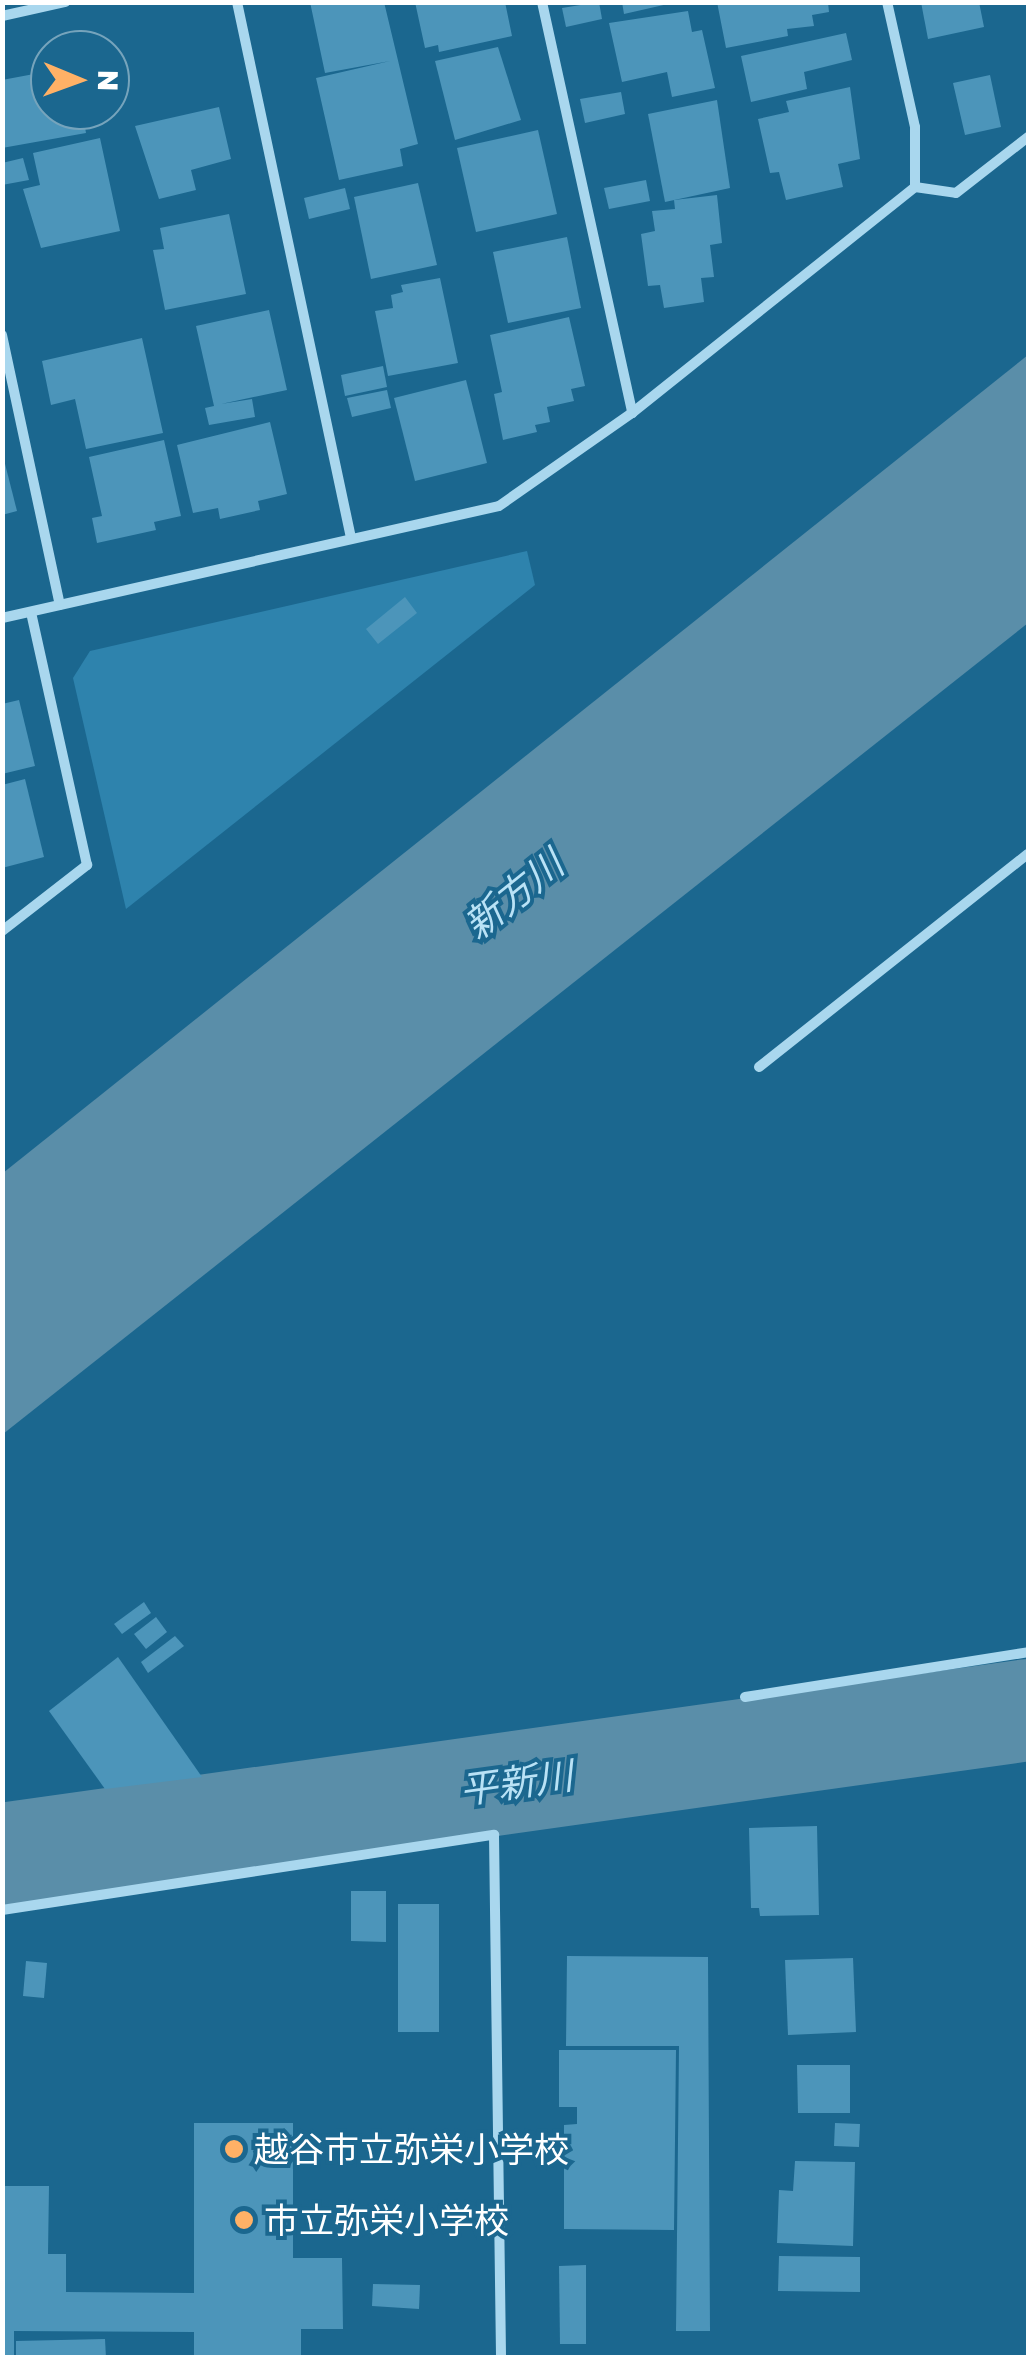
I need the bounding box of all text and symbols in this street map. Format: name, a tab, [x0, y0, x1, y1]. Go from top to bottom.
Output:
north arrow	[30, 30, 130, 130]
text: N	[92, 70, 125, 91]
water label: 新方川	[454, 840, 572, 948]
water label: 平新川	[456, 1751, 576, 1813]
place label: 越谷市立弥栄小学校	[254, 2128, 569, 2170]
marker: 越谷市立弥栄小学校	[223, 2138, 245, 2160]
place label: 市立弥栄小学校	[264, 2199, 509, 2241]
marker: 市立弥栄小学校	[233, 2209, 255, 2231]

